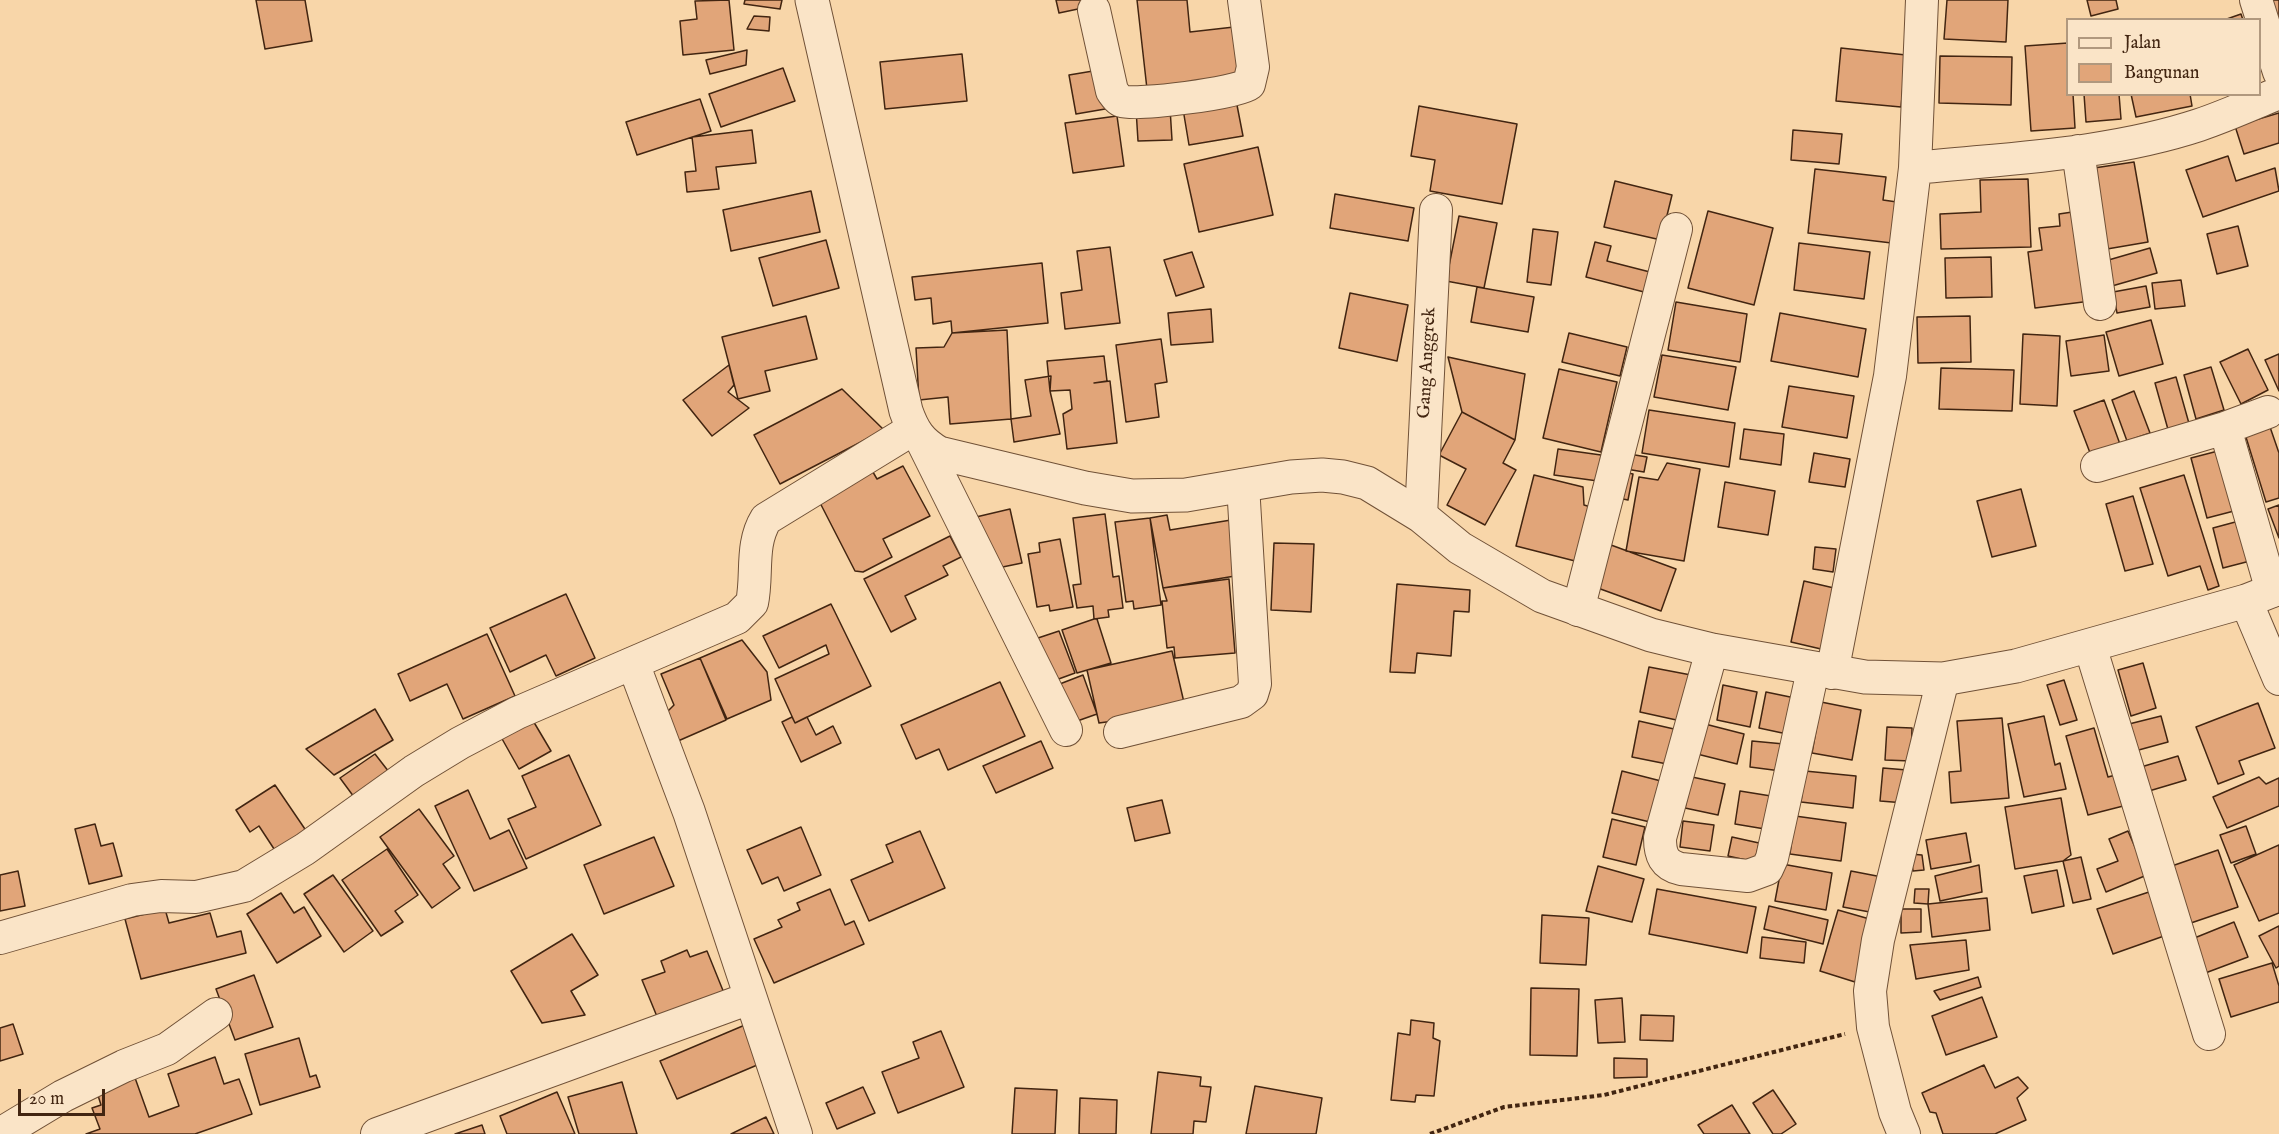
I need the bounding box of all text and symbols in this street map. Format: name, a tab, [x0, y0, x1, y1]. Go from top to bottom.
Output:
legend	[2066, 18, 2261, 96]
text: Jalan	[2124, 32, 2161, 55]
text: Bangunan	[2124, 62, 2199, 85]
street label: Gang Anggrek	[1414, 307, 1442, 419]
scale bar	[21, 1077, 108, 1115]
text: 20 m	[29, 1088, 64, 1111]

